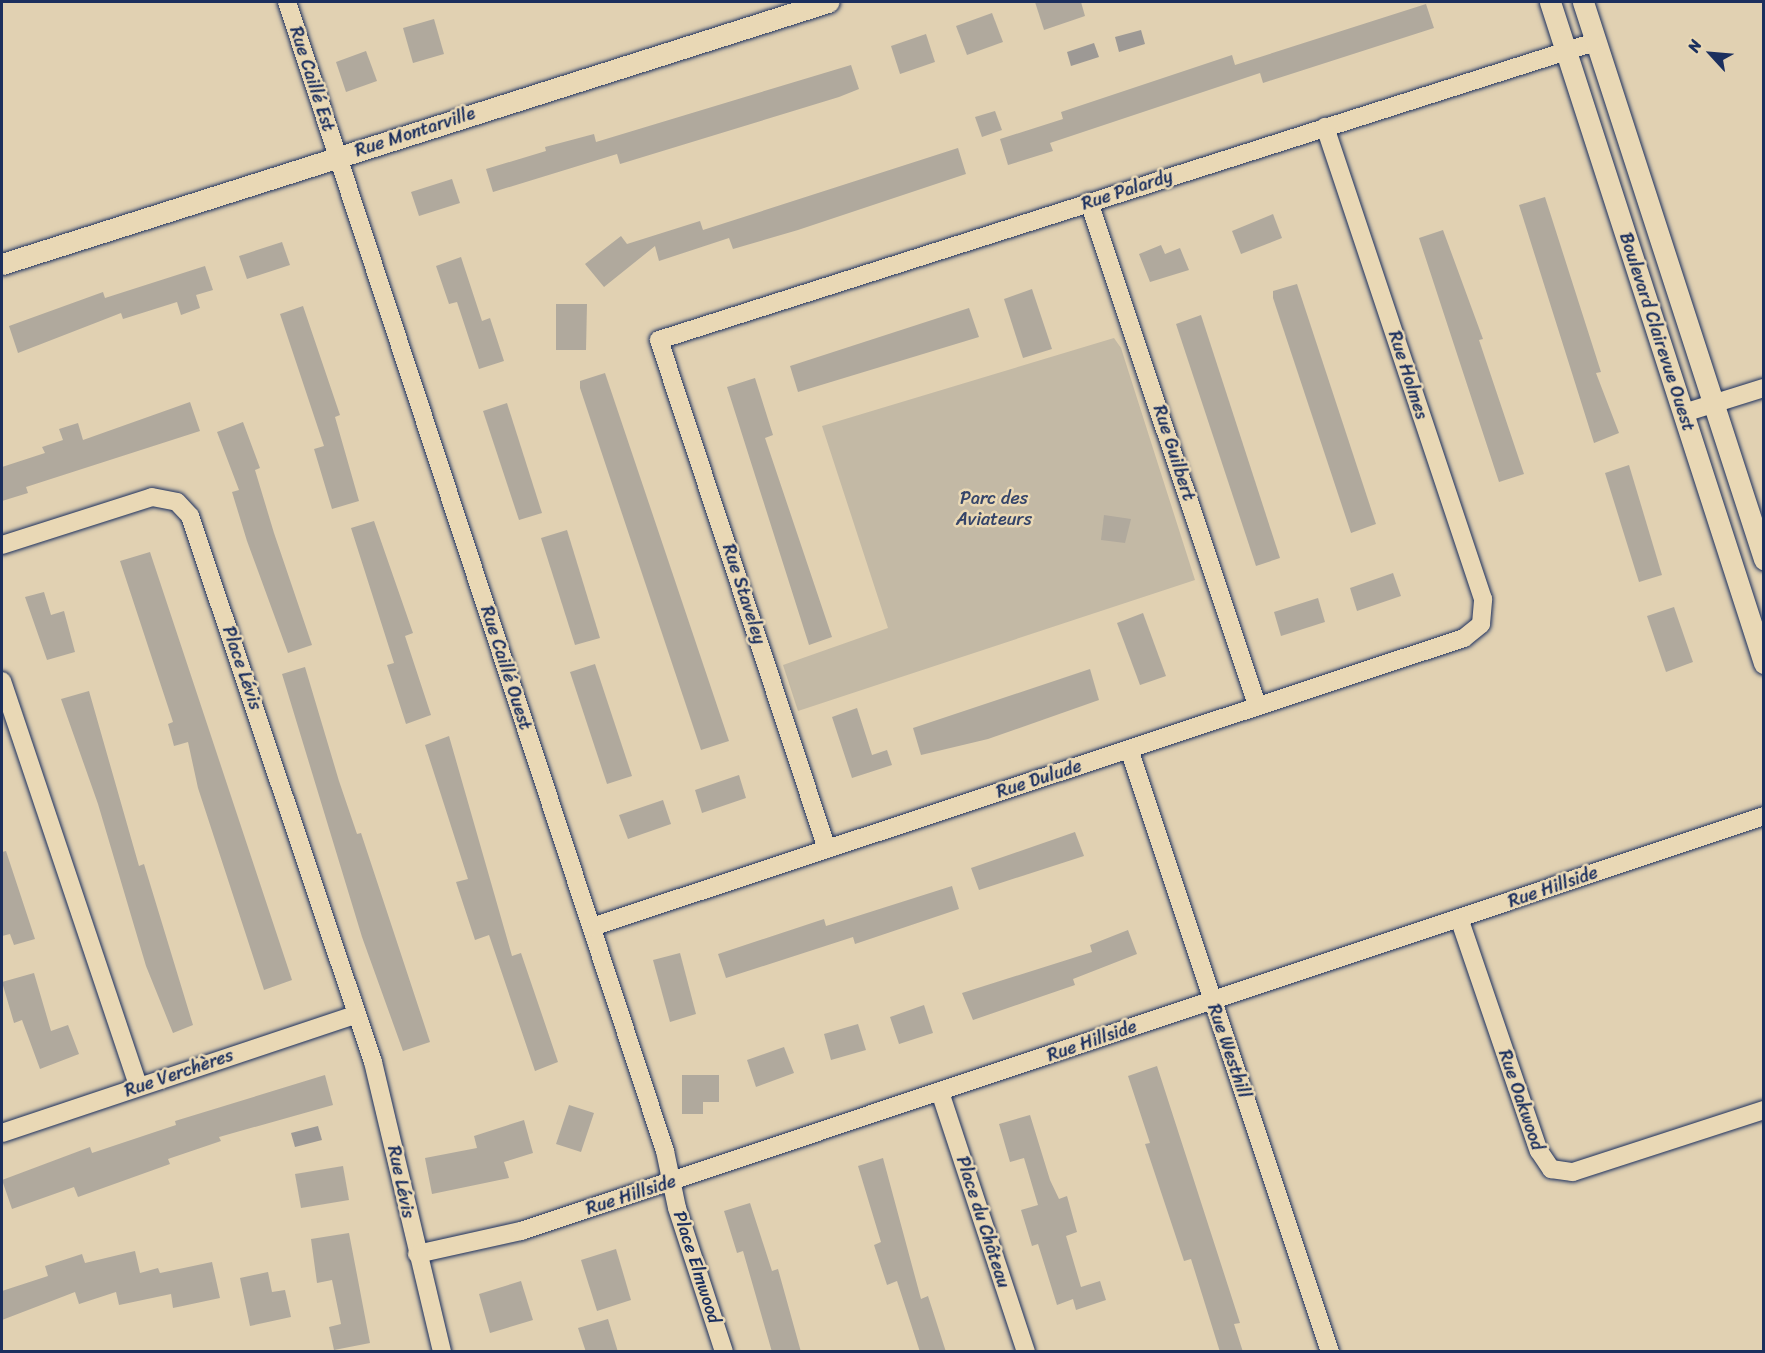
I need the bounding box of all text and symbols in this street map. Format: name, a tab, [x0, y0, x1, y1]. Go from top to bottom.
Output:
street label: Rue Caillé Est	[285, 23, 339, 135]
north arrow	[1681, 24, 1741, 84]
text: N	[1679, 35, 1710, 57]
street label: Rue Montarville	[352, 102, 478, 162]
street label: Rue Palardy	[1079, 165, 1175, 215]
street label: Boulevard Clairevue Ouest	[1615, 230, 1699, 434]
street label: Rue Holmes	[1384, 328, 1432, 422]
street label: Rue Guilbert	[1148, 403, 1200, 503]
park label: Parc des Aviateurs	[956, 488, 1032, 530]
street label: Rue Staveley	[718, 541, 770, 647]
street label: Rue Caillé Ouest	[476, 603, 536, 733]
street label: Place Lévis	[218, 623, 266, 713]
street label: Rue Dulude	[994, 755, 1084, 803]
street label: Rue Hillside	[1506, 862, 1600, 912]
street label: Rue Westhill	[1203, 1001, 1255, 1101]
street label: Rue Hillside	[1045, 1016, 1139, 1066]
street label: Rue Verchères	[122, 1044, 236, 1102]
street label: Rue Oakwood	[1494, 1047, 1548, 1153]
street label: Rue Lévis	[383, 1144, 419, 1220]
street label: Place du Château	[952, 1153, 1014, 1291]
street label: Rue Hillside	[583, 1170, 679, 1220]
street label: Place Elmwood	[669, 1208, 725, 1326]

